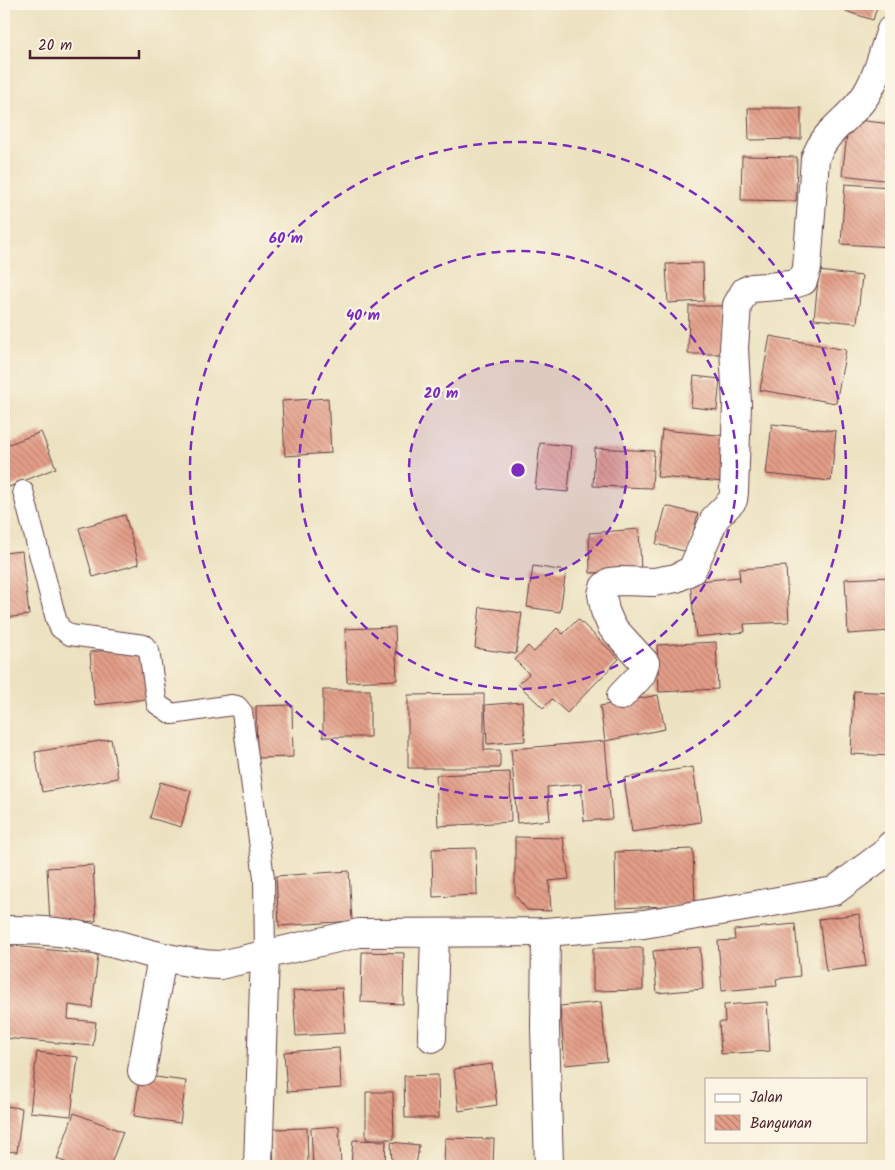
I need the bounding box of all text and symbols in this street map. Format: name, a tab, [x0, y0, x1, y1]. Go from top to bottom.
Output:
scale bar	[30, 28, 139, 60]
text: 20 m	[38, 34, 72, 58]
text: 60 m	[269, 227, 303, 251]
text: 40 m	[346, 304, 380, 328]
text: 20 m	[424, 382, 458, 406]
centre of rings	[509, 461, 527, 479]
legend	[705, 1078, 868, 1142]
text: Jalan	[750, 1086, 783, 1110]
text: Bangunan	[750, 1112, 812, 1136]

